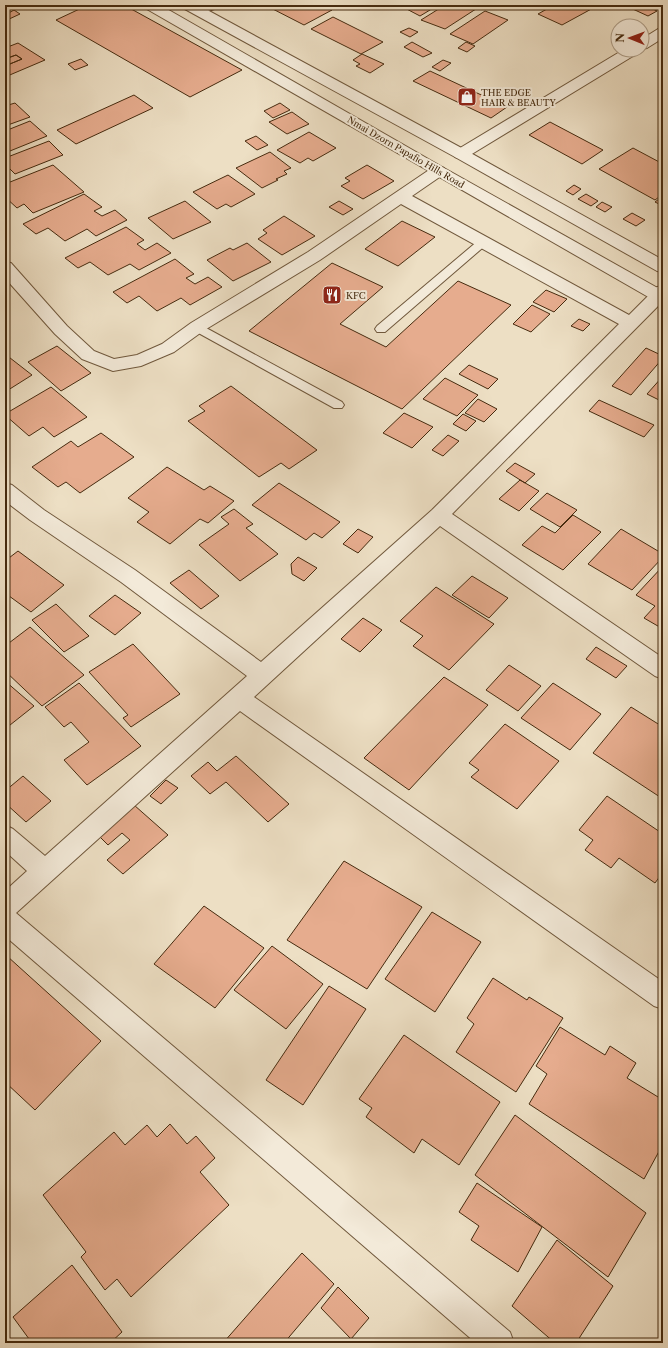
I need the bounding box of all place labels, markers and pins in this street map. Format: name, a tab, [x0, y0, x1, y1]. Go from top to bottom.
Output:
shop icon: THE EDGE HAIR & BEAUTY	[456, 86, 478, 108]
place label: THE EDGE HAIR & BEAUTY	[481, 87, 556, 108]
restaurant icon: KFC	[321, 284, 343, 306]
place label: KFC	[346, 290, 366, 301]

